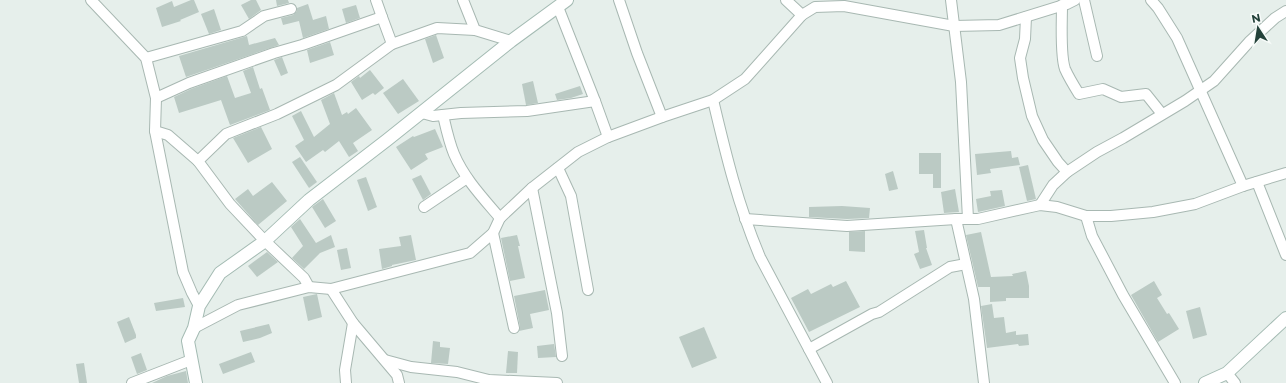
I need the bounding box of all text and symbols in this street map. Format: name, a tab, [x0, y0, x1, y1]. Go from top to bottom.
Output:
north arrow	[1238, 8, 1278, 48]
text: N	[1250, 10, 1262, 26]

